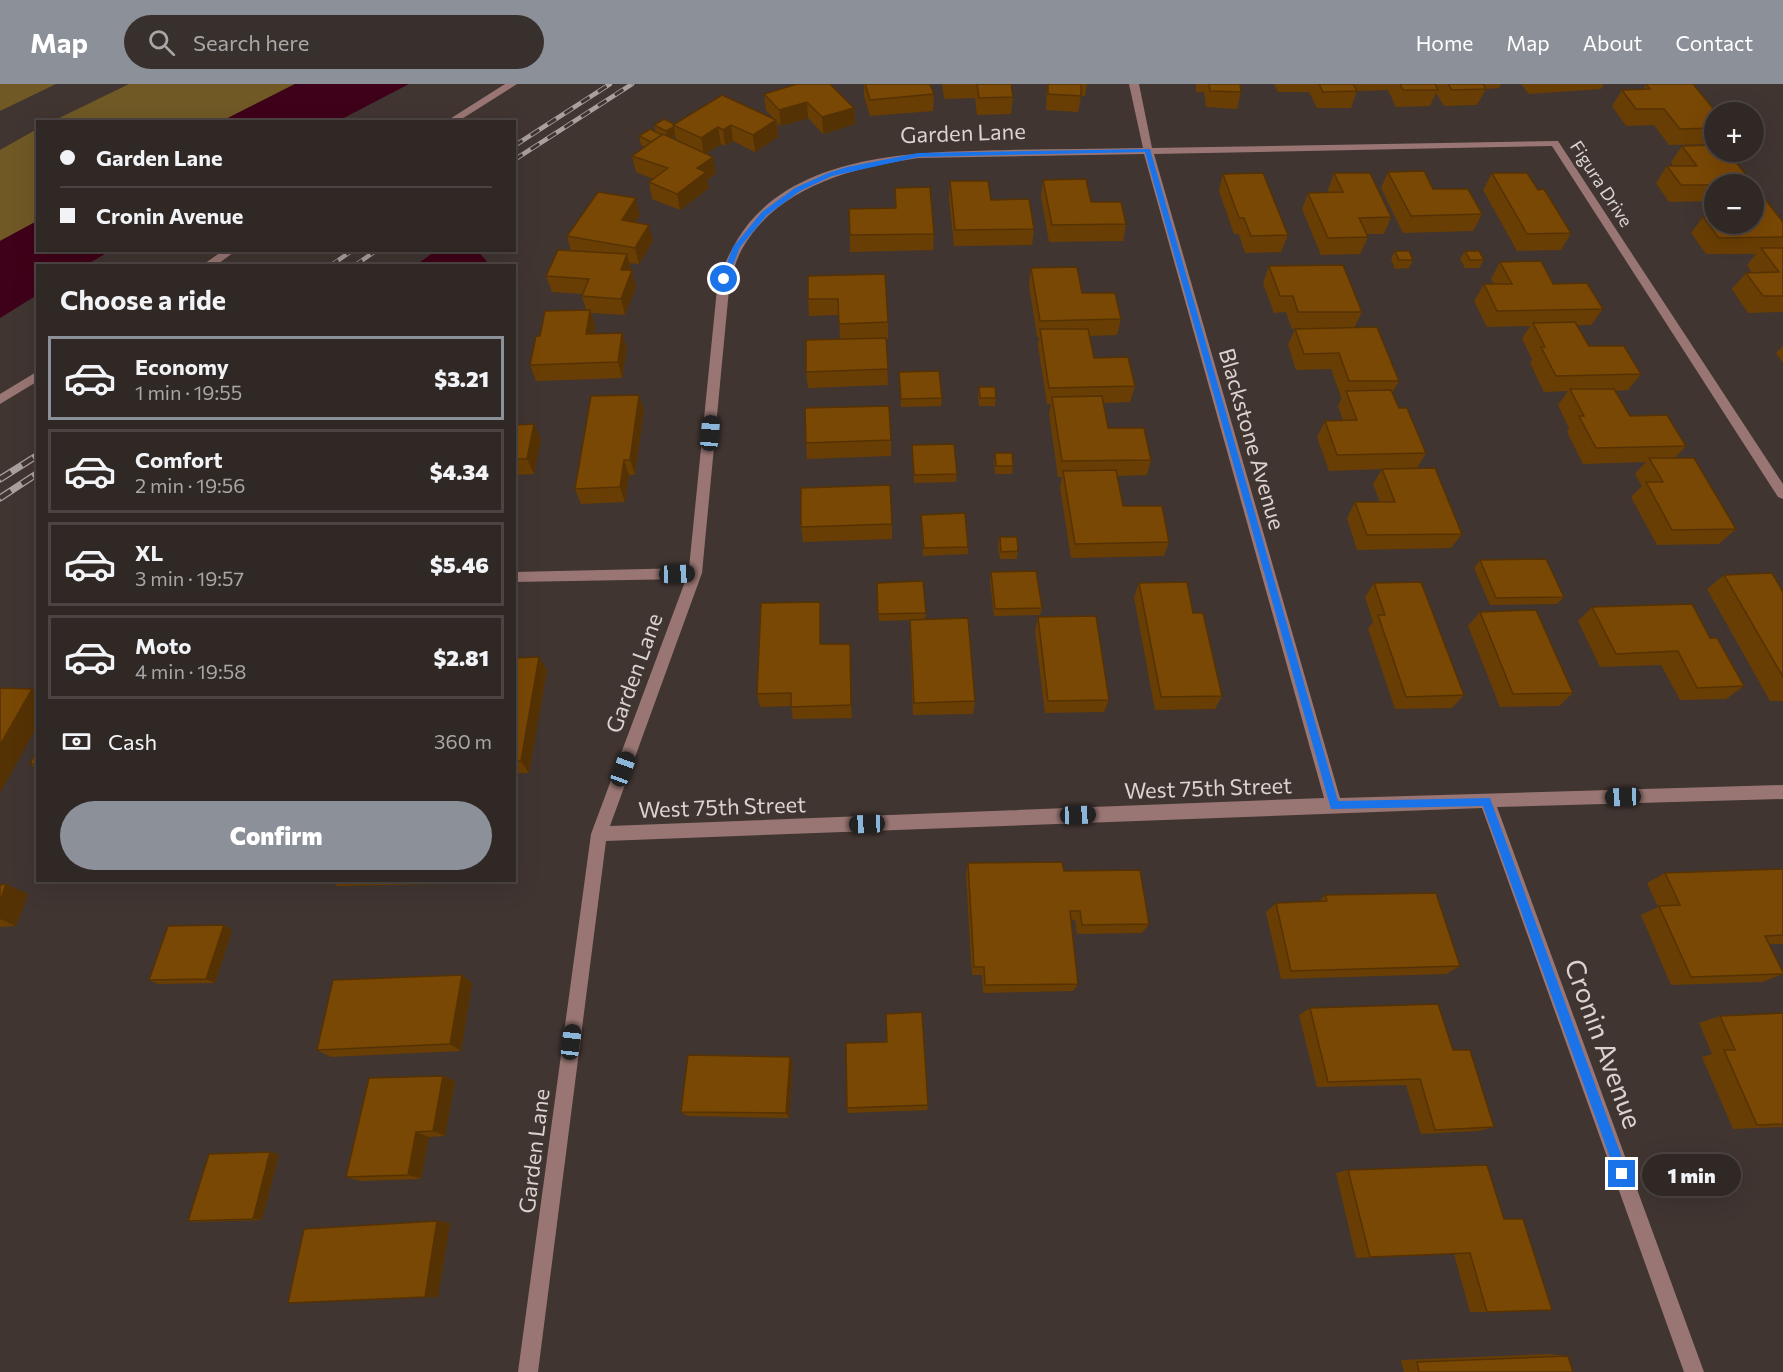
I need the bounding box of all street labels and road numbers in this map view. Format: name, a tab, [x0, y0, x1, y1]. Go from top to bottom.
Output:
street label: Garden Lane	[900, 117, 1026, 148]
street label: Figura Drive	[1566, 136, 1638, 231]
street label: Blackstone Avenue	[1214, 345, 1291, 533]
street label: Garden Lane	[599, 609, 668, 736]
street label: West 75th Street	[1124, 771, 1292, 804]
street label: West 75th Street	[638, 790, 806, 823]
street label: Cronin Avenue	[1558, 954, 1650, 1133]
street label: Garden Lane	[512, 1087, 555, 1215]

